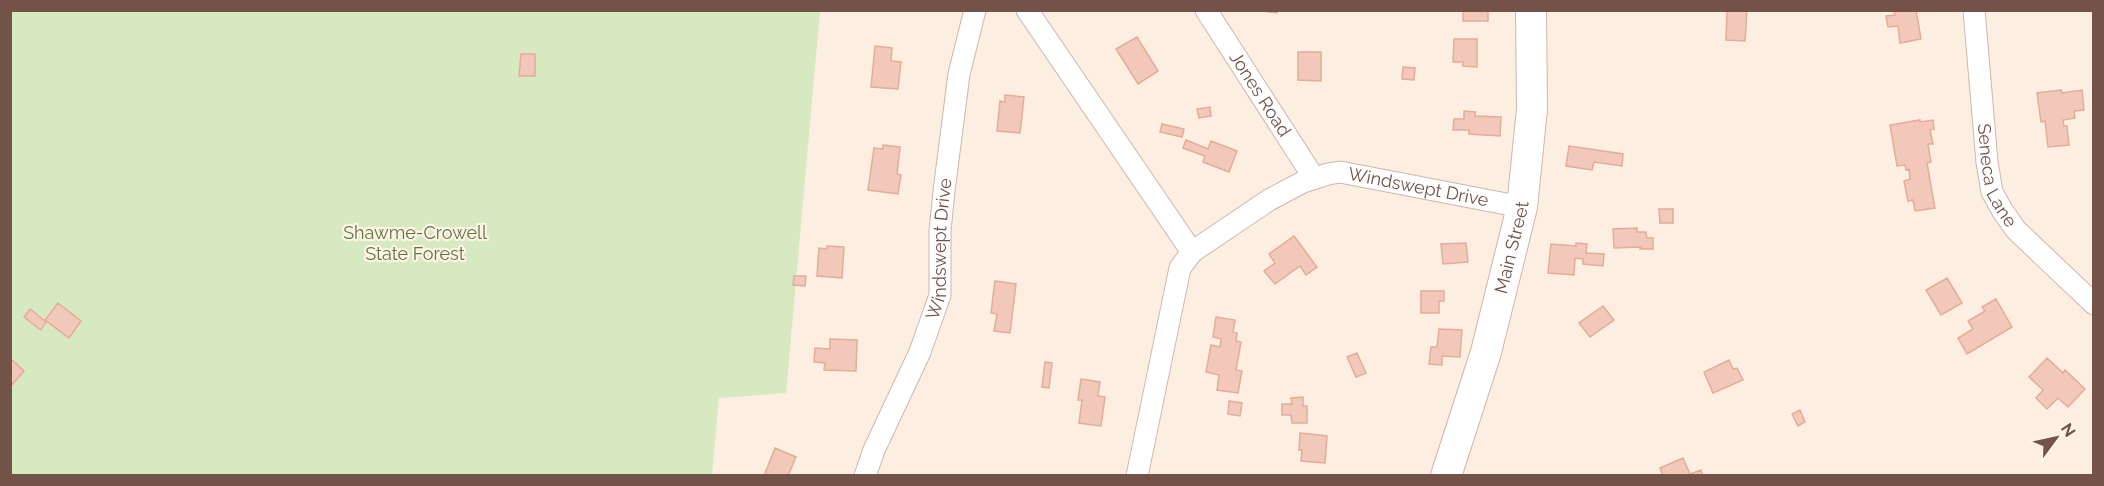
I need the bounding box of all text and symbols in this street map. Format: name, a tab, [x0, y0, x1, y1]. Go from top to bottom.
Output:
street label: Jones Road	[1225, 47, 1296, 140]
street label: Seneca Lane	[1974, 123, 2022, 231]
street label: Windswept Drive	[1347, 163, 1491, 210]
street label: Windswept Drive	[921, 176, 956, 322]
street label: Main Street	[1490, 200, 1533, 296]
park label: Shawme-Crowell State Forest	[343, 222, 487, 264]
north arrow	[2026, 408, 2086, 468]
text: N	[2057, 420, 2079, 440]

